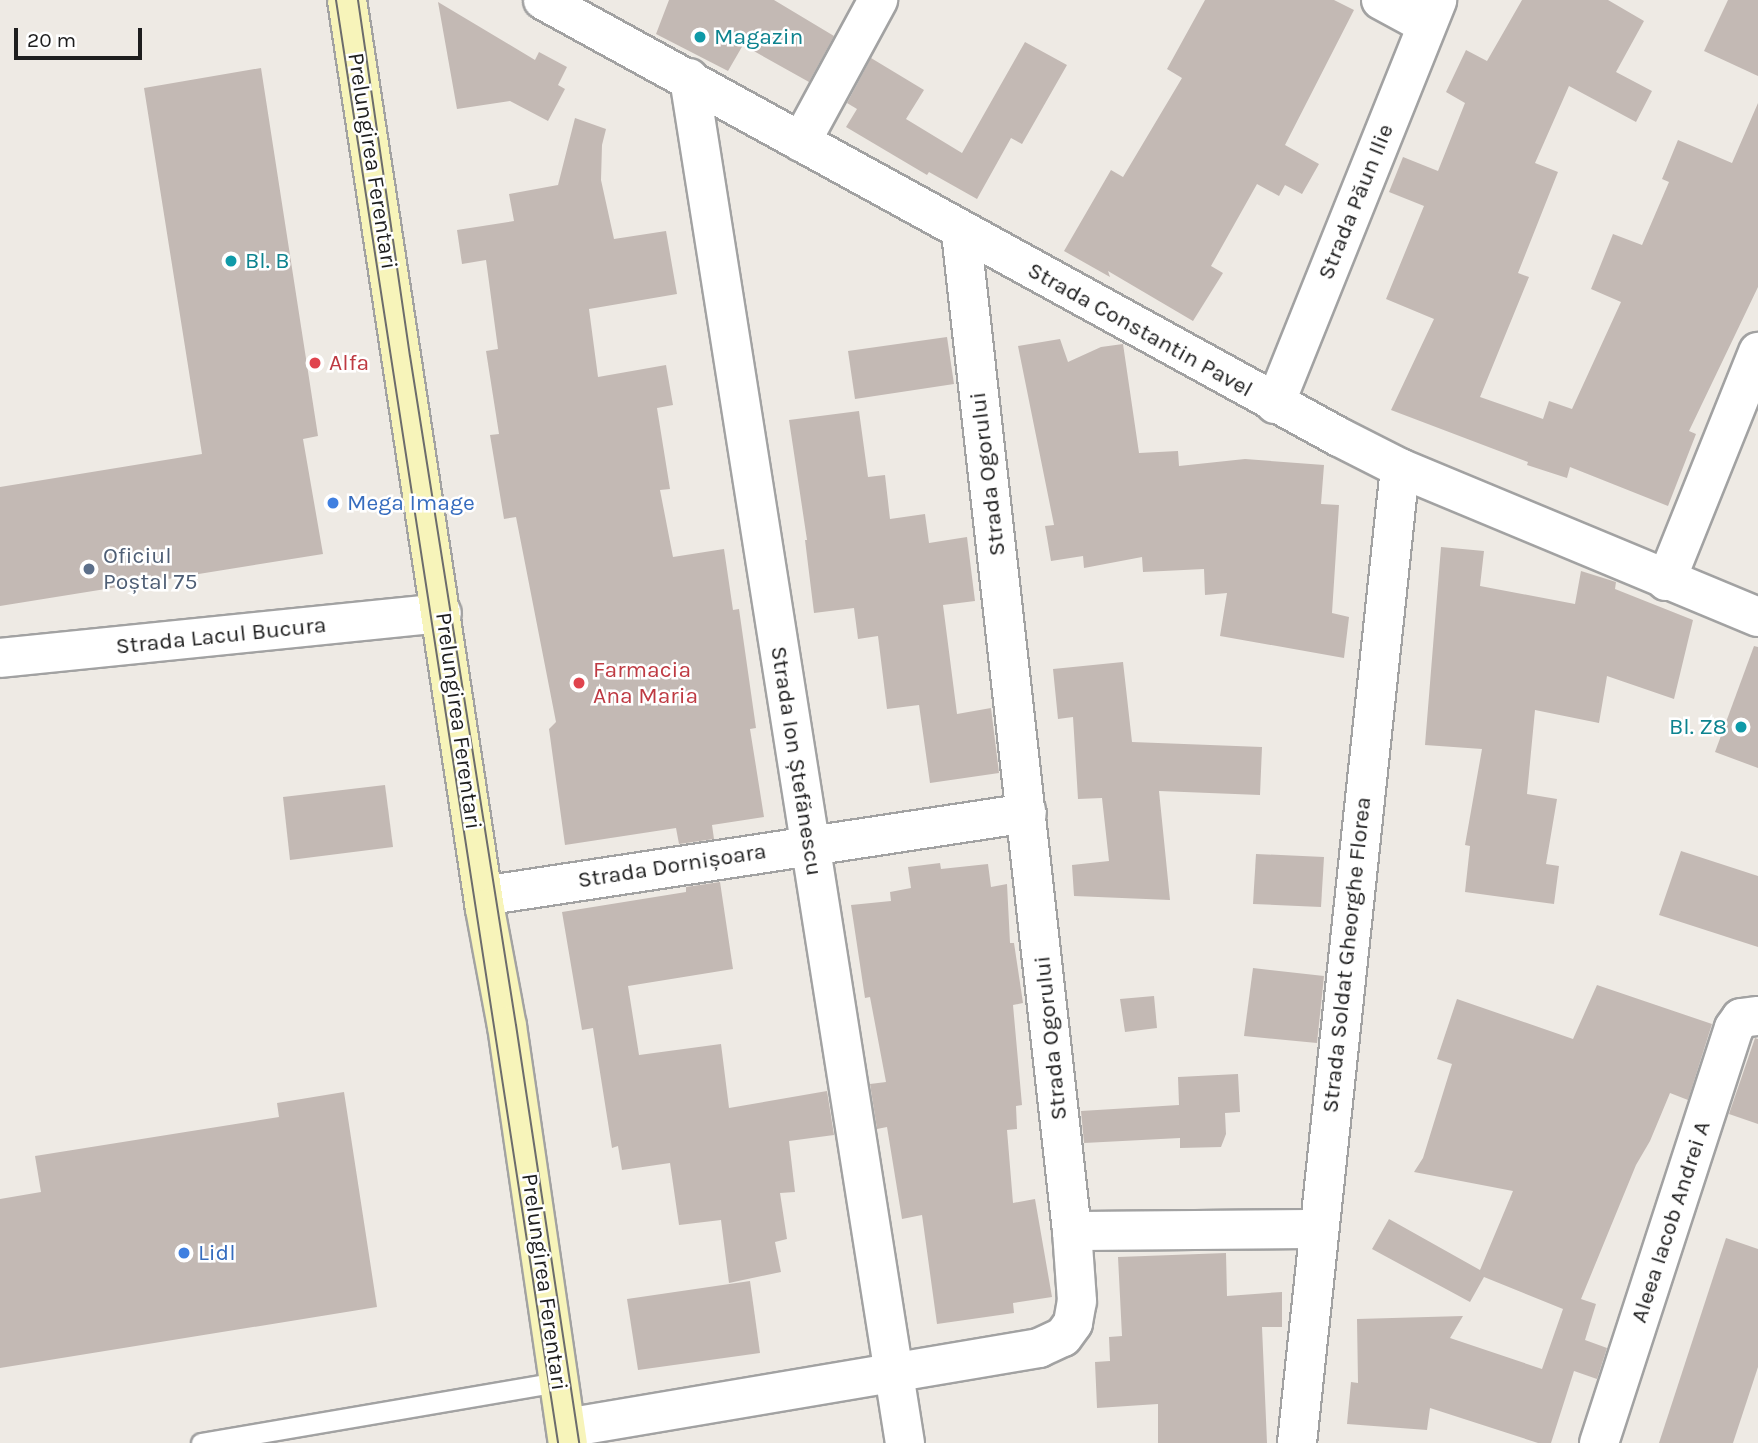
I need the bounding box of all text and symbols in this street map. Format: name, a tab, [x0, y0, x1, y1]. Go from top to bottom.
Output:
scale bar	[18, 14, 145, 58]
place label: Magazin	[714, 23, 803, 51]
text: 20 m	[27, 28, 76, 52]
marker: Magazin	[692, 29, 708, 45]
street label: Prelungirea Ferentari	[341, 51, 403, 271]
street label: Strada Păun Ilie	[1312, 120, 1400, 284]
place label: Bl. B	[245, 247, 290, 275]
marker: Bl. B	[223, 253, 239, 269]
street label: Strada Constantin Pavel	[1023, 257, 1257, 403]
place label: Alfa	[329, 349, 369, 377]
marker: Alfa	[307, 355, 323, 371]
street label: Strada Ogorului	[964, 390, 1012, 558]
place label: Mega Image	[347, 489, 475, 517]
marker: Mega Image	[325, 495, 341, 511]
place label: Oficiul Poștal 75	[103, 542, 197, 596]
marker: Oficiul Poștal 75	[81, 561, 97, 577]
street label: Strada Lacul Bucura	[114, 611, 328, 661]
street label: Prelungirea Ferentari	[429, 611, 487, 831]
street label: Strada Ion Ștefănescu	[764, 644, 828, 878]
place label: Farmacia Ana Maria	[593, 656, 698, 710]
marker: Farmacia Ana Maria	[571, 675, 587, 691]
place label: Bl. Z8	[1669, 713, 1727, 741]
marker: Bl. Z8	[1733, 719, 1749, 735]
street label: Strada Soldat Gheorghe Florea	[1317, 796, 1377, 1114]
street label: Strada Dornișoara	[576, 837, 768, 895]
street label: Strada Ogorului	[1029, 954, 1073, 1122]
street label: Aleea Iacob Andrei A	[1625, 1118, 1717, 1326]
street label: Prelungirea Ferentari	[515, 1172, 573, 1392]
place label: Lidl	[198, 1239, 236, 1267]
marker: Lidl	[176, 1245, 192, 1261]

